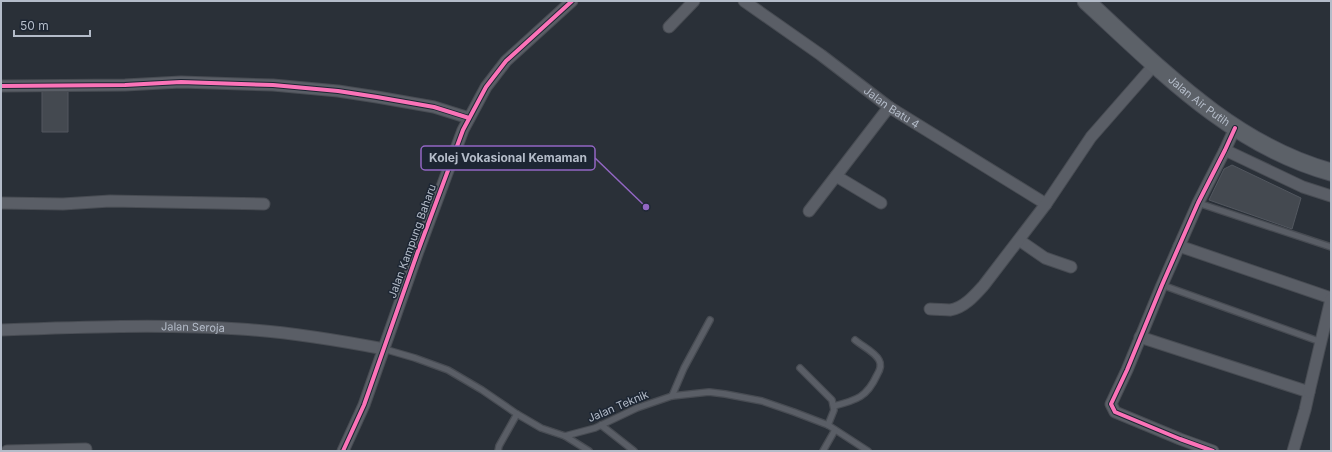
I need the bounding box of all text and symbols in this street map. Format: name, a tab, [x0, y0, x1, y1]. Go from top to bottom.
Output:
scale bar	[14, 12, 90, 38]
text: 50 m	[20, 18, 49, 33]
street label: Jalan Air Putih	[1165, 72, 1233, 129]
street label: Jalan Batu 4	[861, 83, 922, 131]
callout: Kolej Vokasional Kemaman	[421, 146, 595, 170]
text: Kolej Vokasional Kemaman	[429, 150, 587, 165]
street label: Jalan Kampung Baharu	[385, 182, 439, 300]
street label: Jalan Seroja	[161, 319, 225, 335]
street label: Jalan Teknik	[585, 387, 651, 425]

